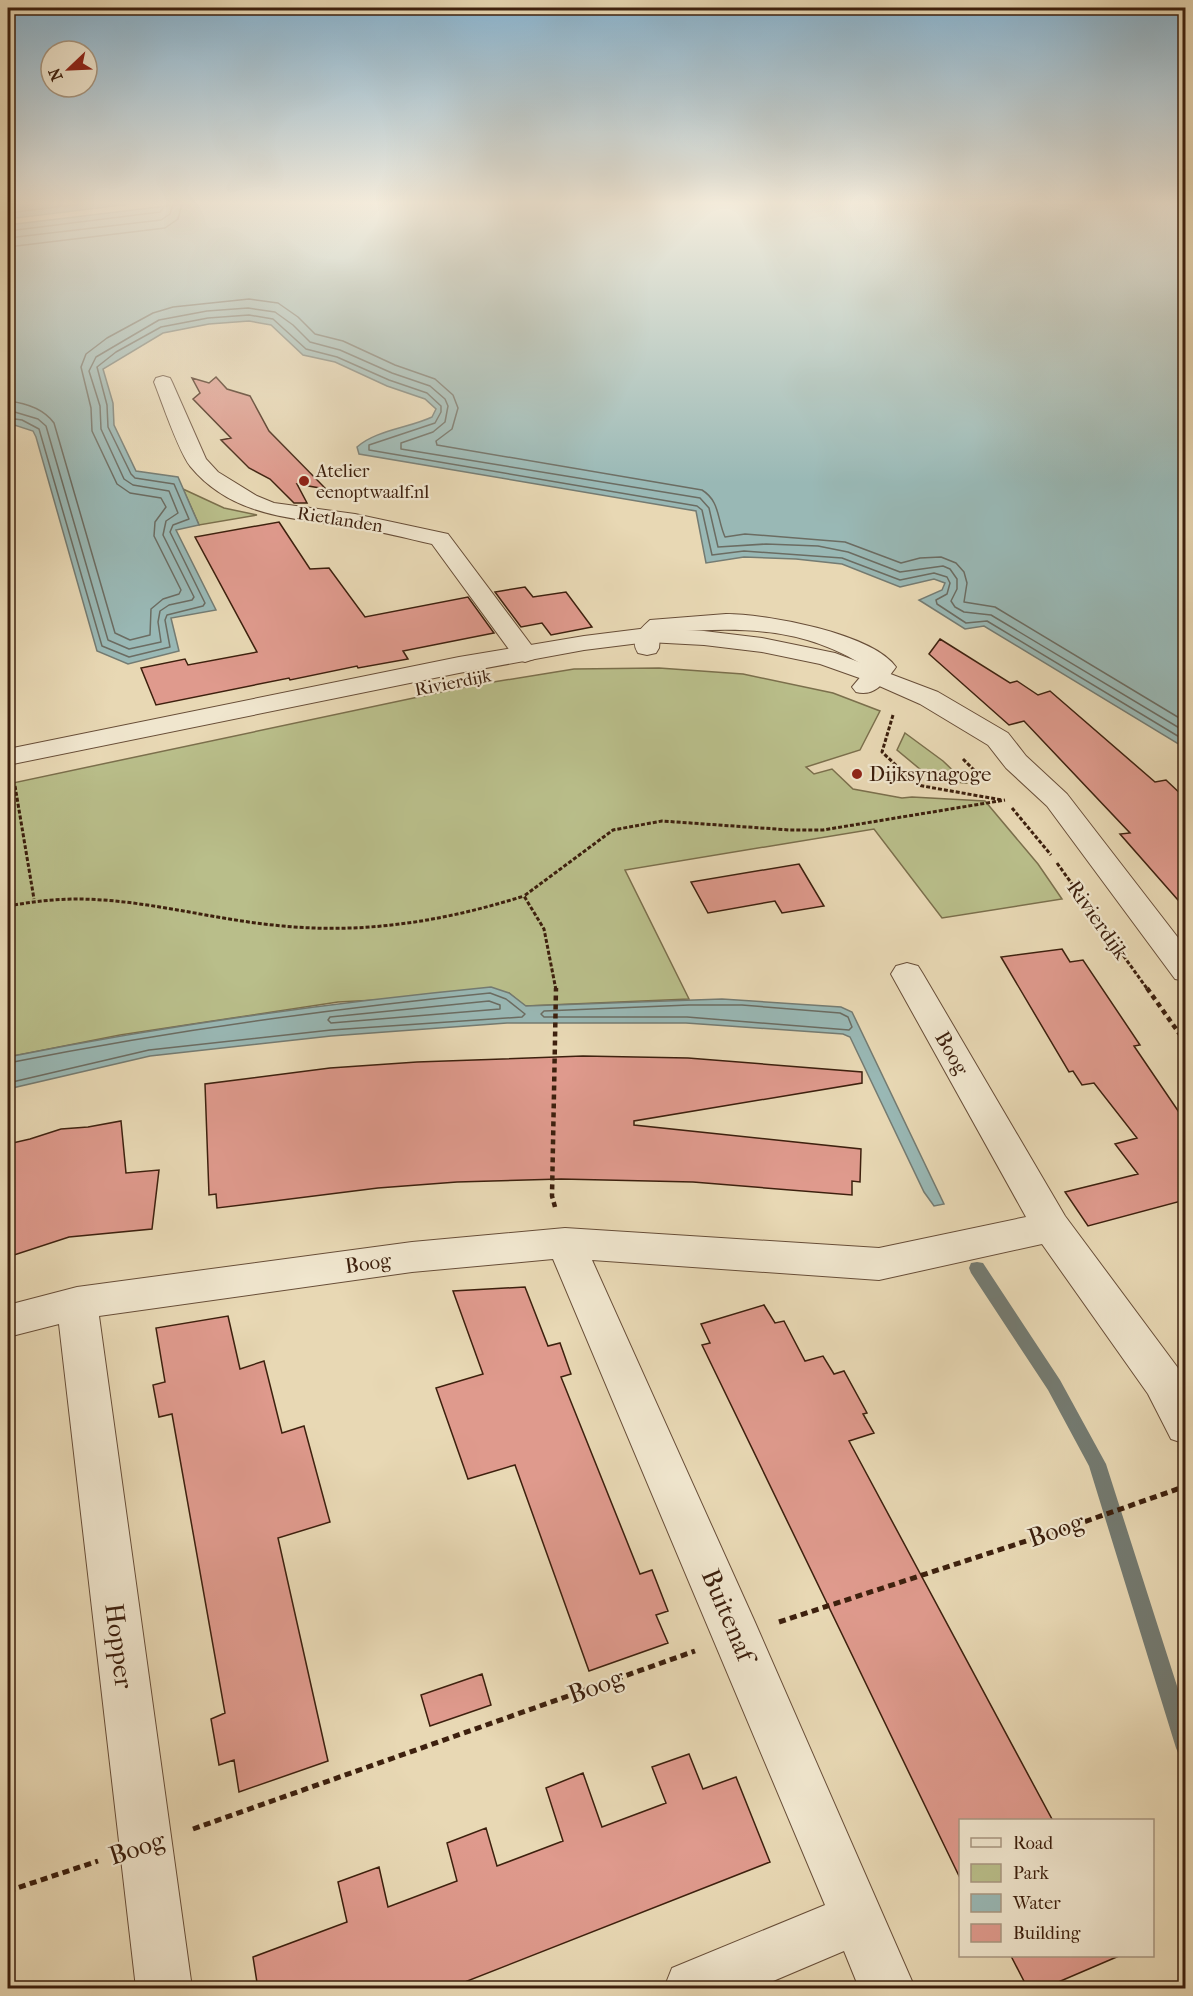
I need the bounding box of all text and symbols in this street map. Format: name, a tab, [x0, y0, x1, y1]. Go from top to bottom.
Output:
north arrow	[39, 39, 99, 99]
text: N	[44, 65, 67, 84]
place label: Atelier eenoptwaalf.nl	[315, 461, 429, 503]
marker: Atelier eenoptwaalf.nl	[297, 474, 311, 488]
street label: Rietlanden	[296, 503, 385, 537]
street label: Rivierdijk	[413, 665, 494, 701]
place label: Dijksynagoge	[869, 762, 991, 786]
marker: Dijksynagoge	[850, 767, 864, 781]
street label: Rivierdijk	[1062, 876, 1134, 964]
street label: Boog	[930, 1027, 974, 1080]
street label: Boog	[343, 1248, 393, 1278]
street label: Boog	[1024, 1506, 1089, 1554]
street label: Buitenaf	[695, 1564, 763, 1671]
street label: Hopper	[98, 1602, 140, 1690]
street label: Boog	[564, 1661, 629, 1710]
legend	[959, 1819, 1154, 1957]
street label: Boog	[105, 1824, 170, 1872]
text: Road	[1013, 1833, 1053, 1854]
text: Park	[1013, 1863, 1050, 1884]
text: Water	[1012, 1893, 1061, 1914]
text: Building	[1013, 1923, 1081, 1944]

